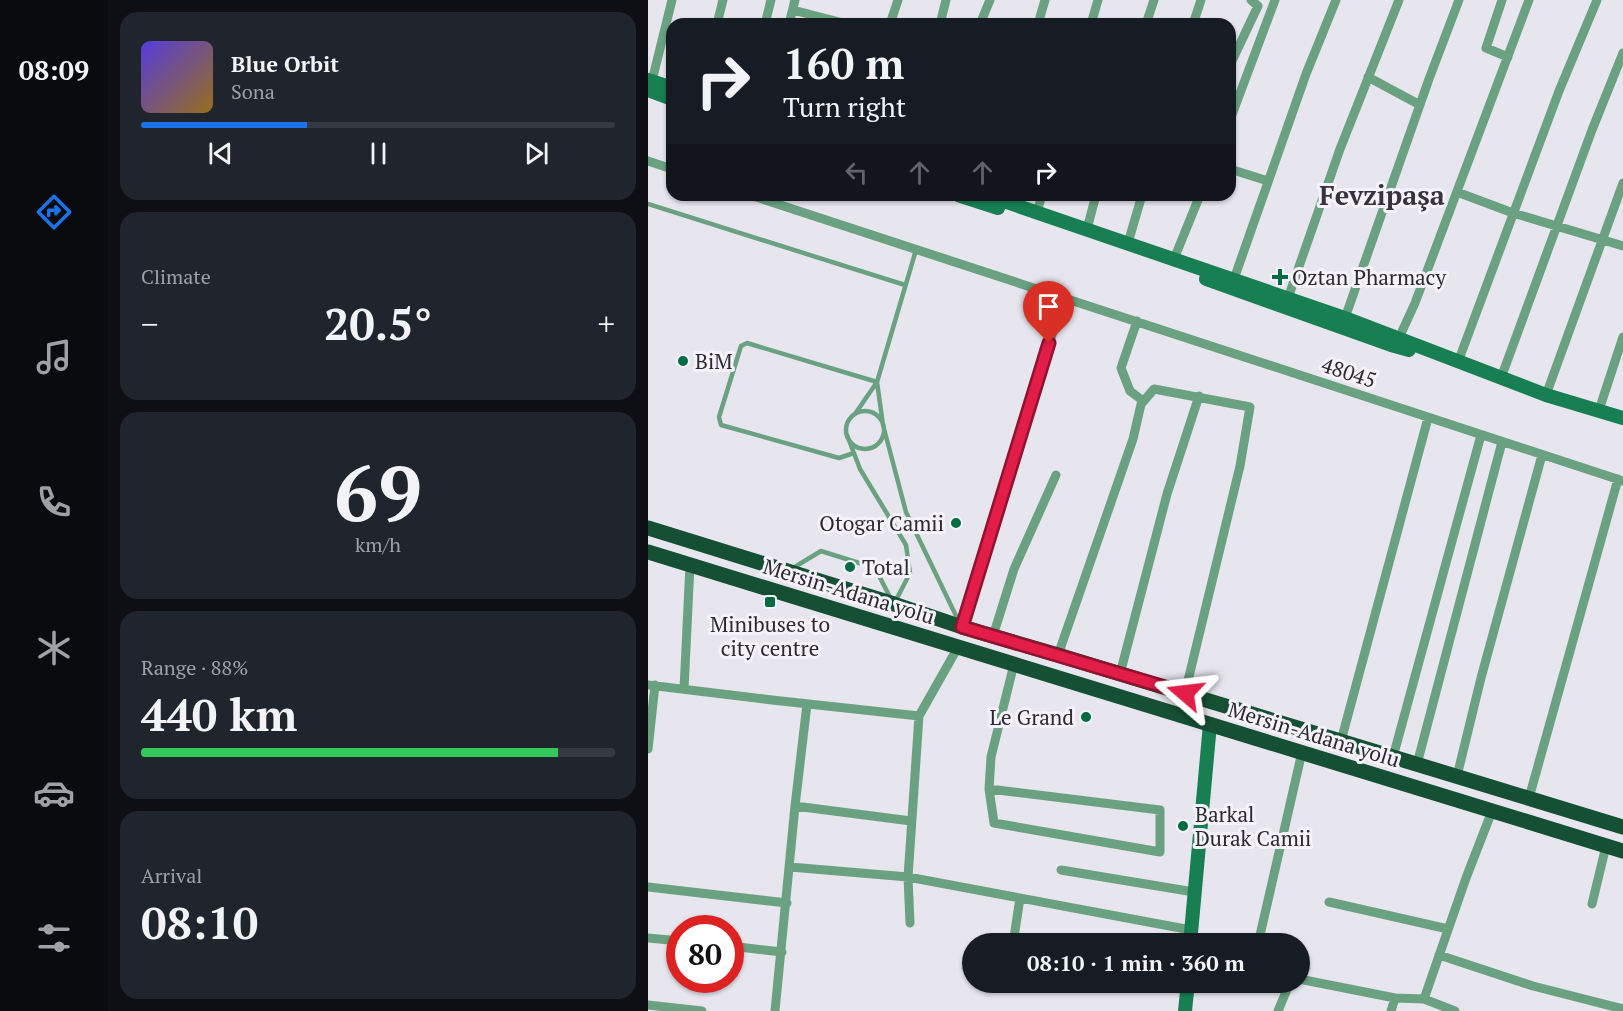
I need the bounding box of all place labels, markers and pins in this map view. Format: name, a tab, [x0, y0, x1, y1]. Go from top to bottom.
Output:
place label: Oztan Pharmacy	[1292, 263, 1446, 291]
marker: Oztan Pharmacy	[1273, 270, 1287, 284]
pin	[1023, 281, 1074, 343]
place label: BiM	[695, 347, 732, 375]
marker: BiM	[676, 354, 690, 368]
place label: Otogar Camii	[819, 509, 944, 537]
marker: Otogar Camii	[949, 516, 963, 530]
place label: Total	[862, 553, 910, 581]
marker: Total	[843, 560, 857, 574]
marker: Minibuses to city centre	[763, 595, 777, 609]
place label: Minibuses to city centre	[710, 610, 830, 662]
place label: Le Grand	[990, 703, 1074, 731]
marker: Le Grand	[1079, 710, 1093, 724]
place label: Barkal Durak Camii	[1195, 800, 1311, 852]
marker: Barkal Durak Camii	[1176, 819, 1190, 833]

